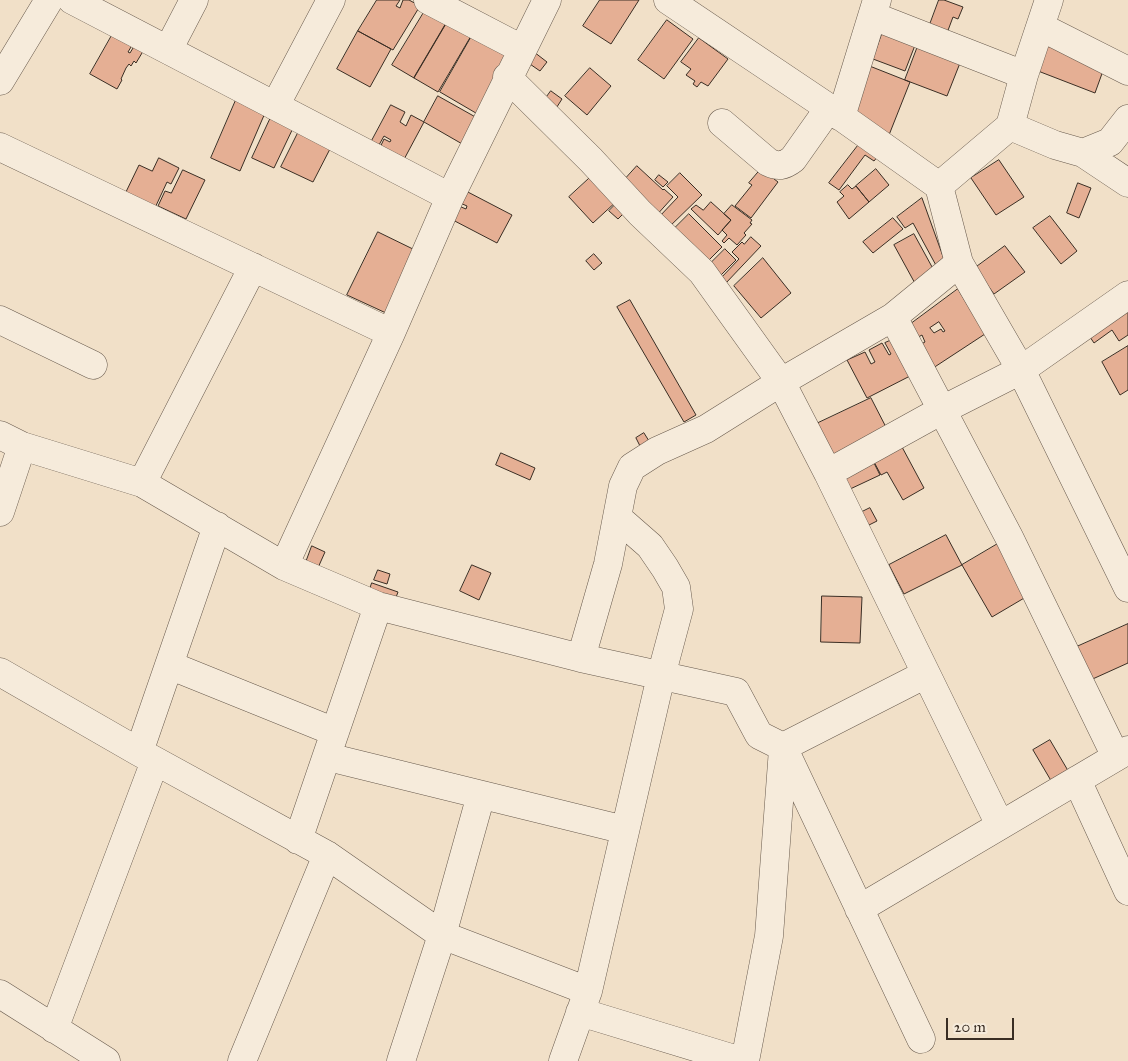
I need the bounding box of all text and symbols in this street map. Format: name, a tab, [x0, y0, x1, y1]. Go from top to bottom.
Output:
scale bar	[948, 1008, 1016, 1040]
text: 20 m	[954, 1018, 986, 1036]

